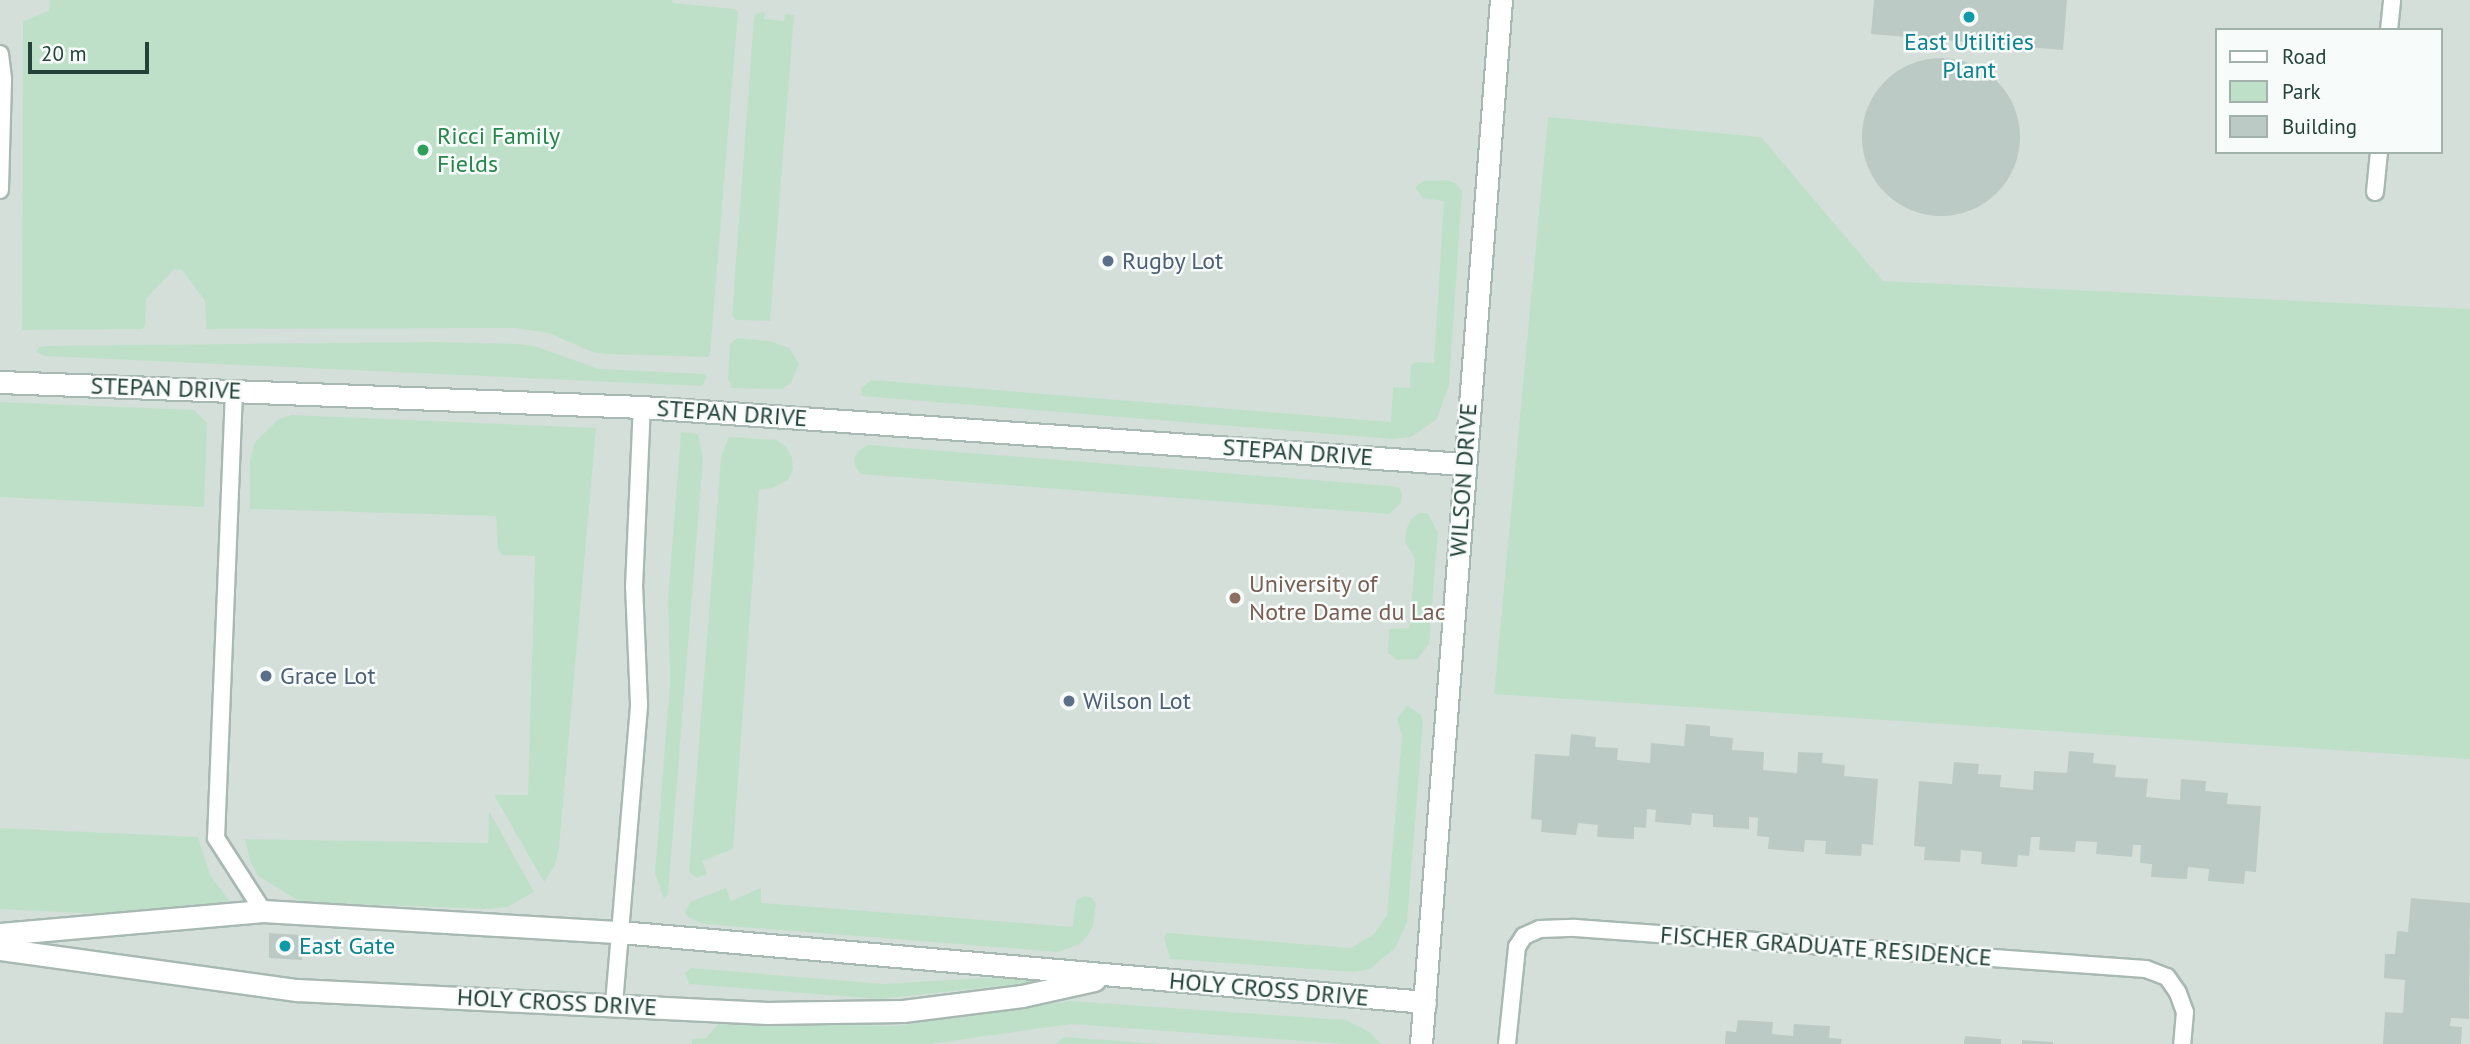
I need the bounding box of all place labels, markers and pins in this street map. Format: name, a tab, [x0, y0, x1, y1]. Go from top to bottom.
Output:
marker: East Utilities Plant	[1961, 9, 1977, 25]
place label: East Utilities Plant	[1904, 28, 2034, 84]
place label: Ricci Family Fields	[437, 122, 560, 178]
marker: Ricci Family Fields	[415, 142, 431, 158]
place label: Rugby Lot	[1122, 247, 1224, 275]
marker: Rugby Lot	[1100, 253, 1116, 269]
place label: University of Notre Dame du Lac	[1249, 570, 1446, 626]
marker: University of Notre Dame du Lac	[1227, 590, 1243, 606]
place label: Grace Lot	[280, 662, 376, 690]
marker: Grace Lot	[258, 668, 274, 684]
place label: Wilson Lot	[1083, 687, 1191, 715]
marker: Wilson Lot	[1061, 693, 1077, 709]
place label: East Gate	[299, 932, 395, 960]
marker: East Gate	[277, 938, 293, 954]

